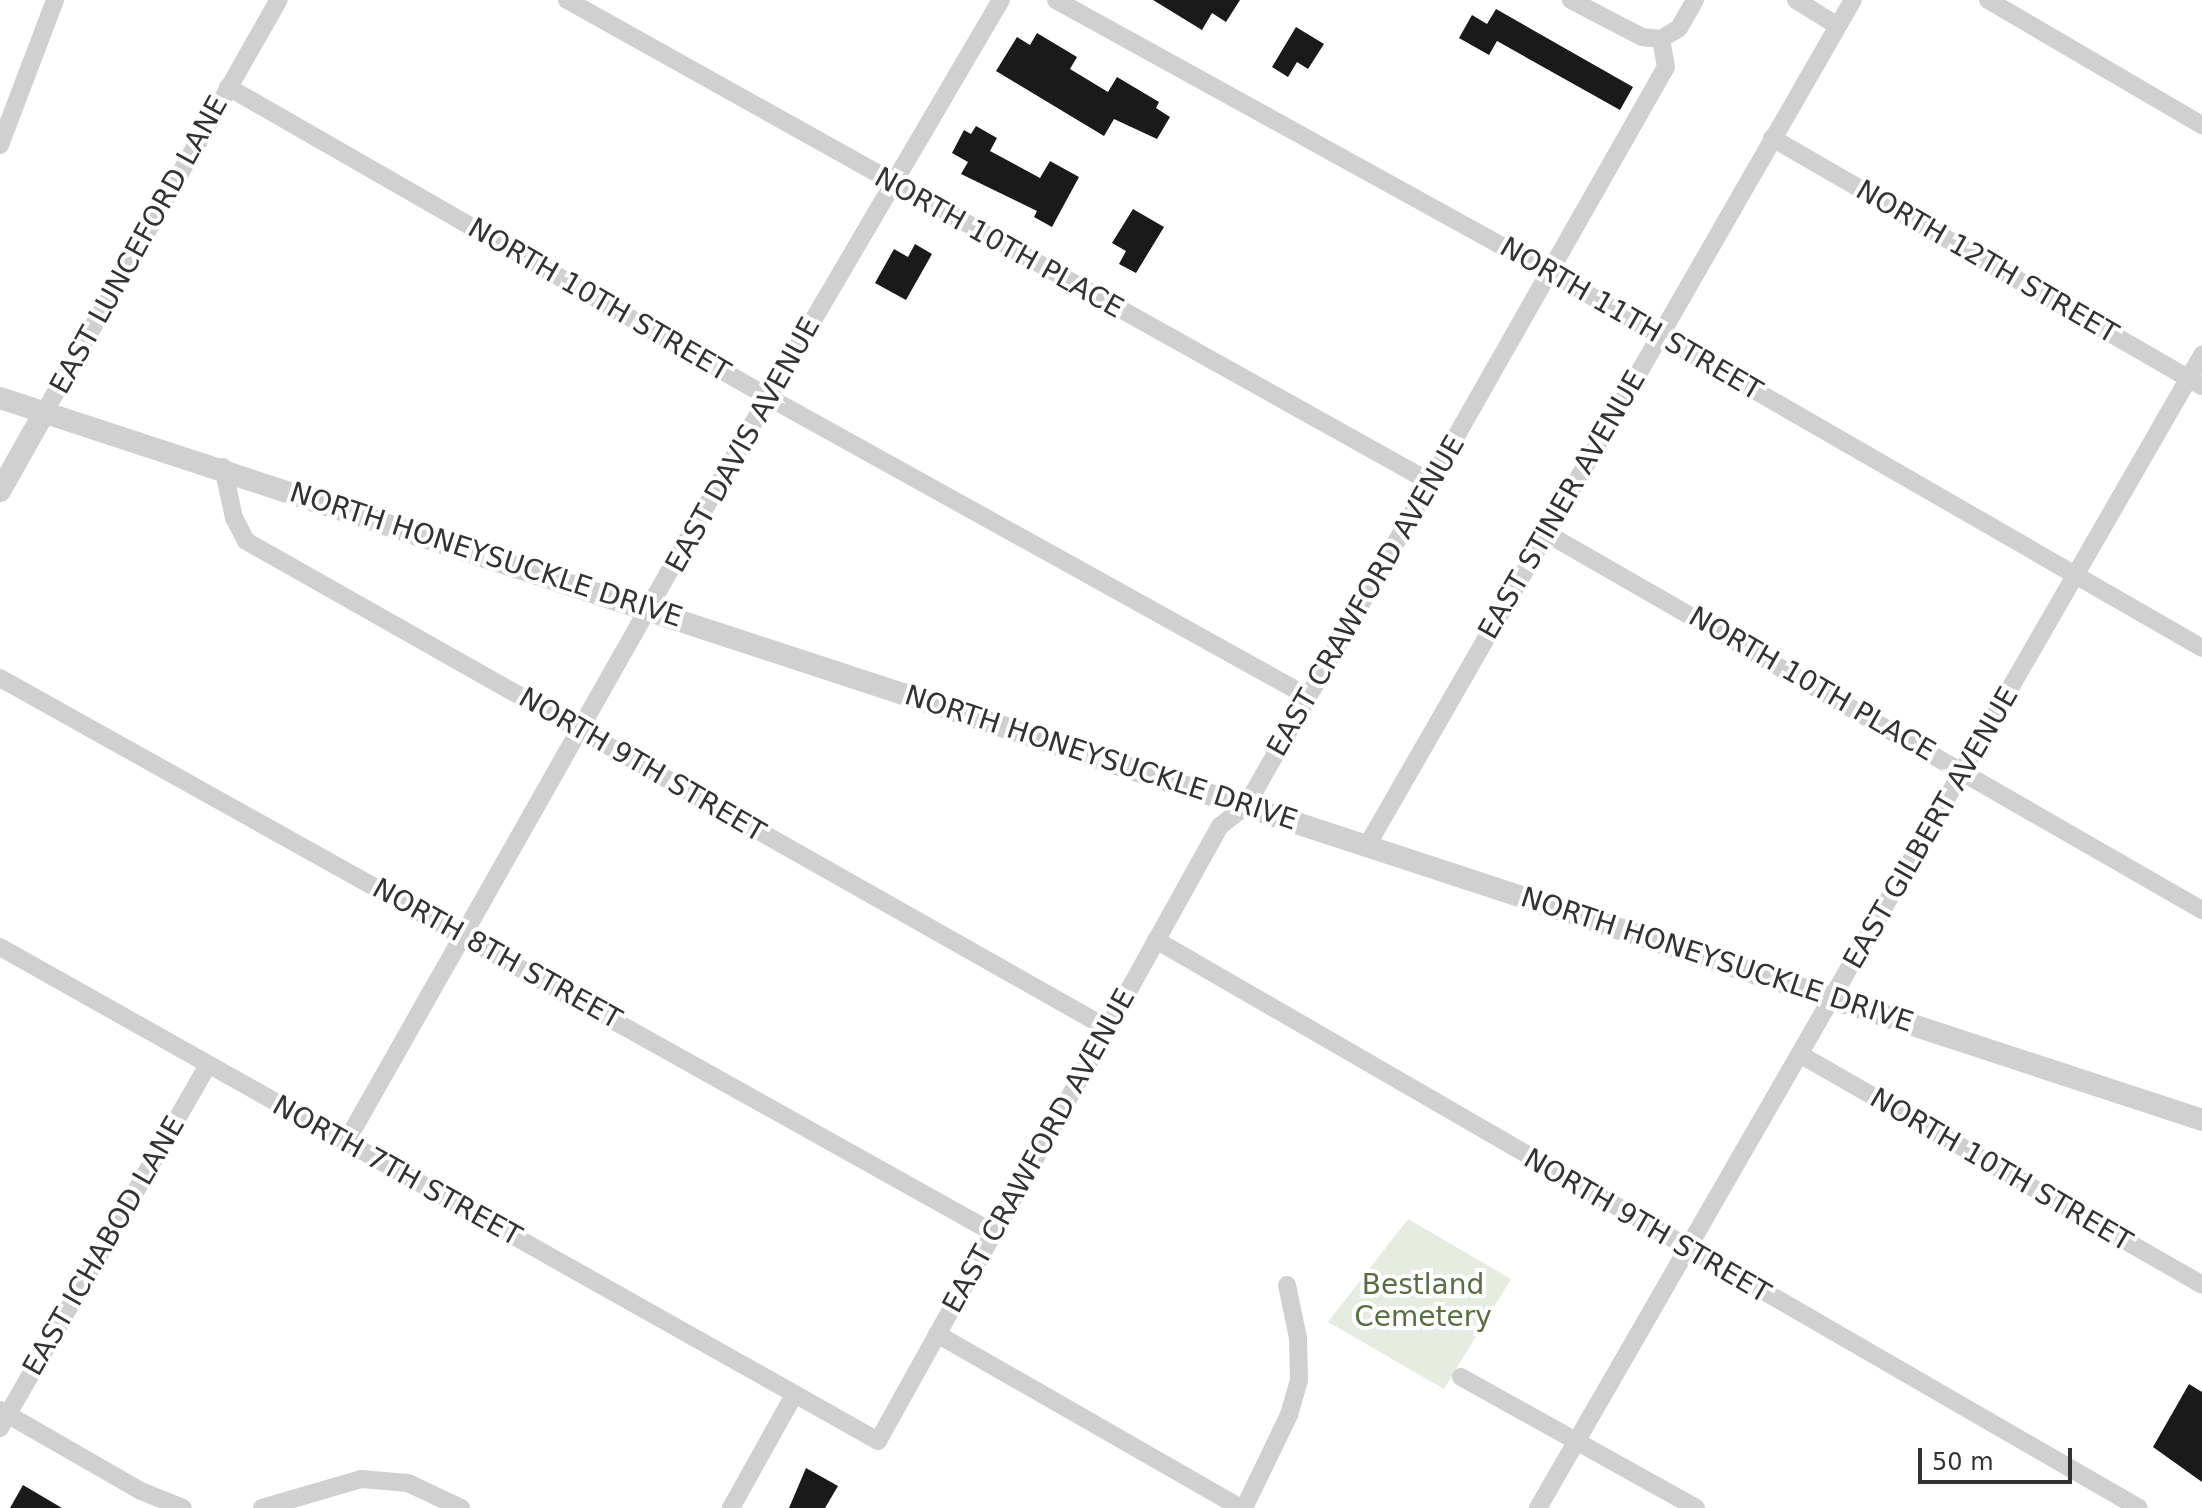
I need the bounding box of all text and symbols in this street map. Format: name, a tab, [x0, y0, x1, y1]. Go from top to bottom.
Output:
street label: EAST LUNCEFORD LANE	[43, 90, 235, 400]
street label: NORTH 10TH PLACE	[869, 161, 1129, 325]
street label: NORTH 12TH STREET	[1850, 173, 2124, 351]
street label: NORTH 10TH STREET	[462, 211, 736, 389]
street label: NORTH 11TH STREET	[1494, 230, 1768, 408]
street label: EAST DAVIS AVENUE	[659, 312, 827, 578]
street label: EAST STINER AVENUE	[1471, 365, 1653, 645]
street label: EAST CRAWFORD AVENUE	[1260, 429, 1472, 763]
street label: NORTH HONEYSUCKLE DRIVE	[285, 476, 687, 634]
street label: NORTH 10TH PLACE	[1683, 600, 1941, 768]
street label: NORTH HONEYSUCKLE DRIVE	[900, 679, 1302, 837]
street label: NORTH 9TH STREET	[513, 681, 771, 849]
street label: EAST GILBERT AVENUE	[1836, 681, 2026, 975]
street label: NORTH 8TH STREET	[367, 872, 627, 1036]
street label: NORTH HONEYSUCKLE DRIVE	[1516, 881, 1918, 1039]
street label: EAST CRAWFORD AVENUE	[936, 983, 1142, 1319]
street label: NORTH 10TH STREET	[1864, 1081, 2138, 1259]
street label: NORTH 7TH STREET	[267, 1089, 527, 1253]
street label: EAST ICHABOD LANE	[16, 1110, 192, 1382]
street label: NORTH 9TH STREET	[1518, 1142, 1776, 1310]
park label: Bestland Cemetery	[1354, 1268, 1492, 1334]
scale bar	[1922, 1432, 2076, 1482]
text: 50 m	[1932, 1448, 1994, 1476]

